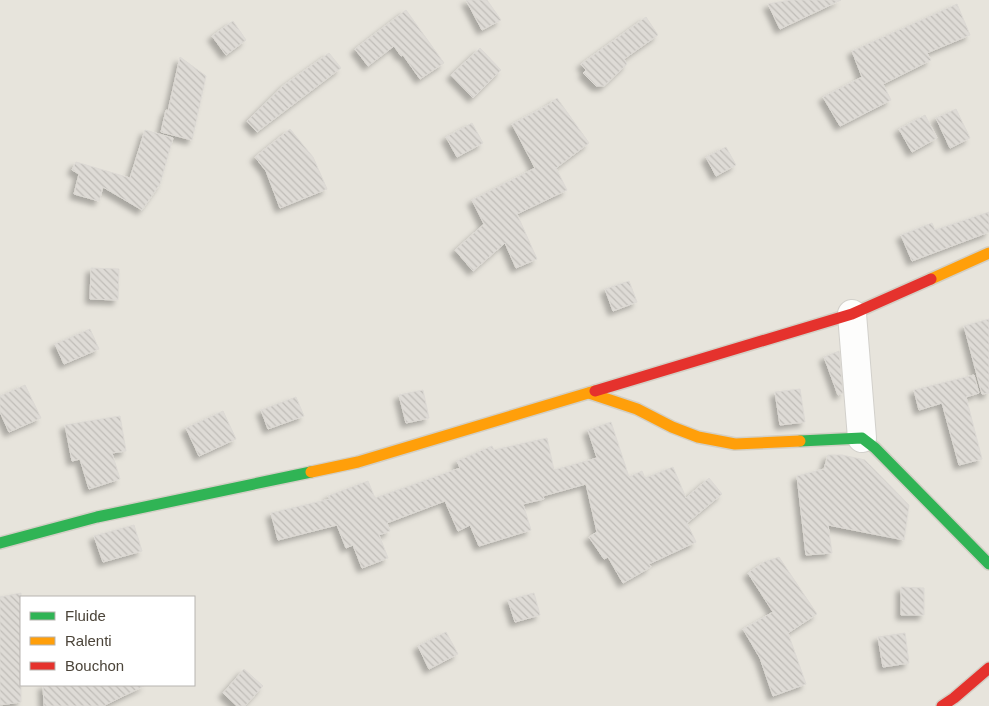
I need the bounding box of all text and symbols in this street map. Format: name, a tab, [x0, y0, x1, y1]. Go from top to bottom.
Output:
legend	[20, 596, 195, 686]
text: Fluide	[65, 607, 106, 624]
text: Ralenti	[65, 632, 112, 649]
text: Bouchon	[65, 657, 124, 674]

